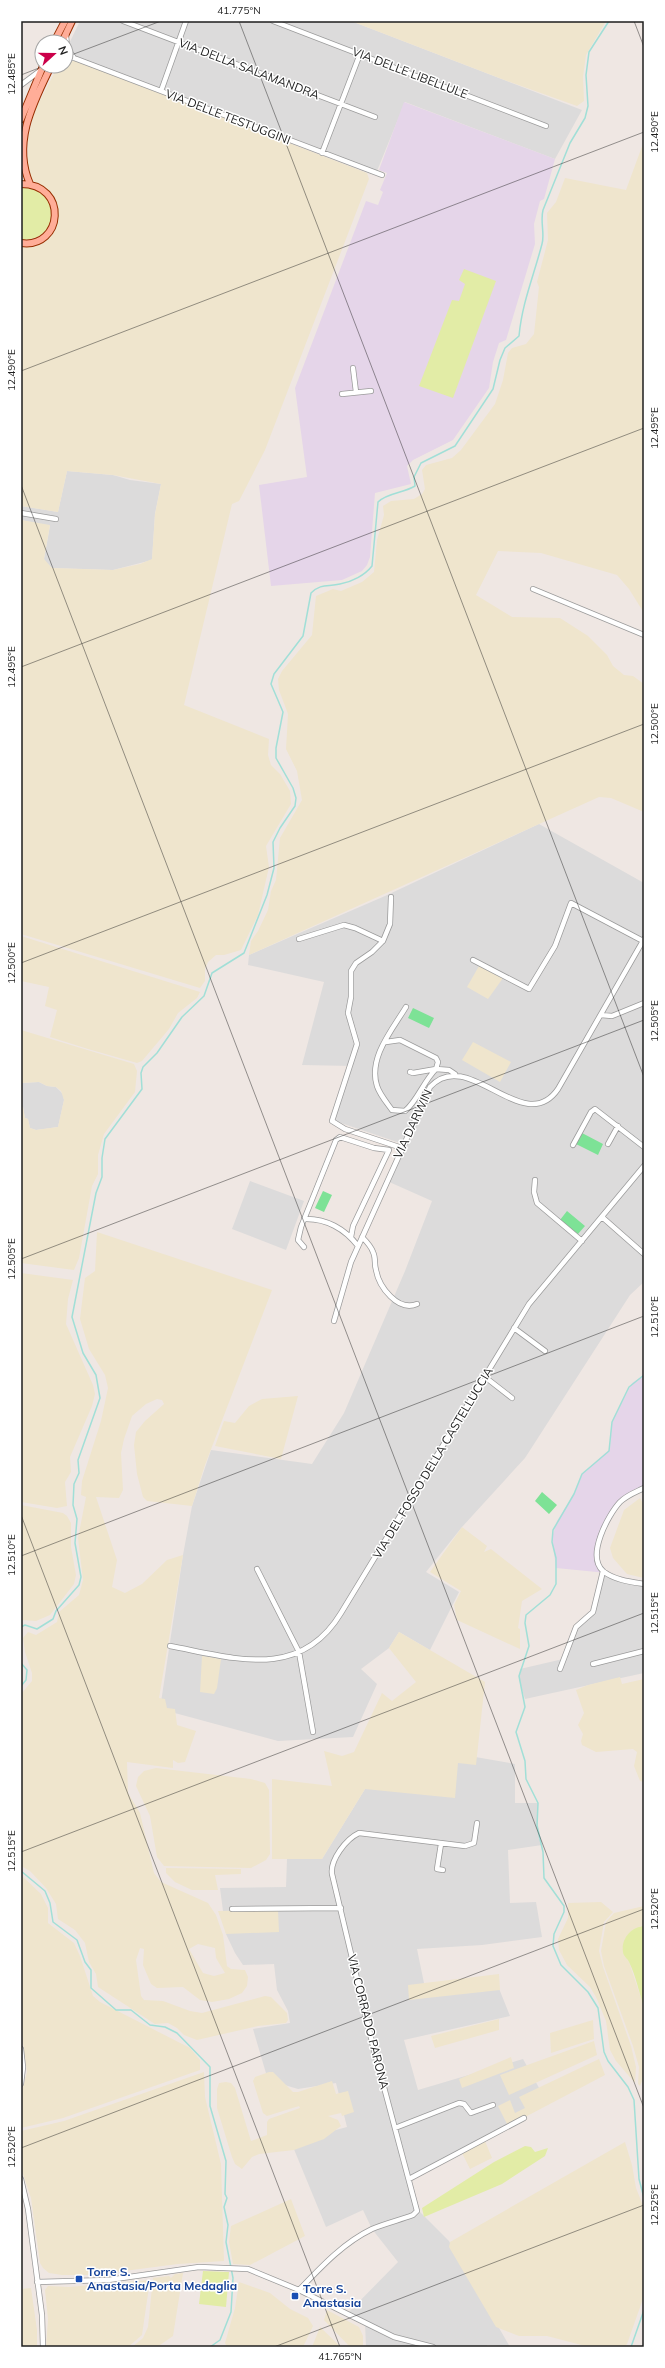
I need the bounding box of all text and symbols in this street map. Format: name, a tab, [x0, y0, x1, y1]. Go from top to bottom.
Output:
text: 41.775°N	[217, 4, 261, 17]
north arrow	[34, 34, 74, 74]
street label: VIA DELLA SALAMANDRA	[177, 35, 322, 102]
text: N	[55, 44, 71, 57]
street label: VIA DELLE LIBELLULE	[350, 44, 470, 102]
text: 12.485°E	[5, 53, 18, 95]
street label: VIA DELLE TESTUGGINI	[163, 86, 293, 147]
text: 12.490°E	[648, 111, 661, 153]
text: 12.490°E	[5, 349, 18, 391]
text: 12.495°E	[648, 407, 661, 449]
text: 12.495°E	[5, 646, 18, 688]
text: 12.500°E	[648, 703, 661, 745]
text: 12.500°E	[5, 942, 18, 984]
text: 12.505°E	[648, 1000, 661, 1042]
street label: VIA DARWIN	[390, 1087, 435, 1161]
text: 12.505°E	[5, 1238, 18, 1280]
text: 12.510°E	[648, 1296, 661, 1338]
street label: VIA DEL FOSSO DELLA CASTELLUCCIA	[369, 1364, 496, 1561]
text: 12.510°E	[5, 1534, 18, 1576]
text: 12.515°E	[648, 1592, 661, 1634]
text: 12.515°E	[5, 1830, 18, 1872]
text: 12.520°E	[648, 1888, 661, 1930]
street label: VIA CORRADO PARONA	[344, 1953, 393, 2091]
text: 12.520°E	[5, 2126, 18, 2168]
text: 12.525°E	[648, 2184, 661, 2226]
place label: Torre S. Anastasia/Porta Medaglia	[87, 2264, 237, 2293]
marker: Torre S. Anastasia/Porta Medaglia	[74, 2274, 84, 2284]
place label: Torre S. Anastasia	[303, 2281, 361, 2310]
marker: Torre S. Anastasia	[290, 2291, 300, 2301]
text: 41.765°N	[318, 2350, 362, 2363]

